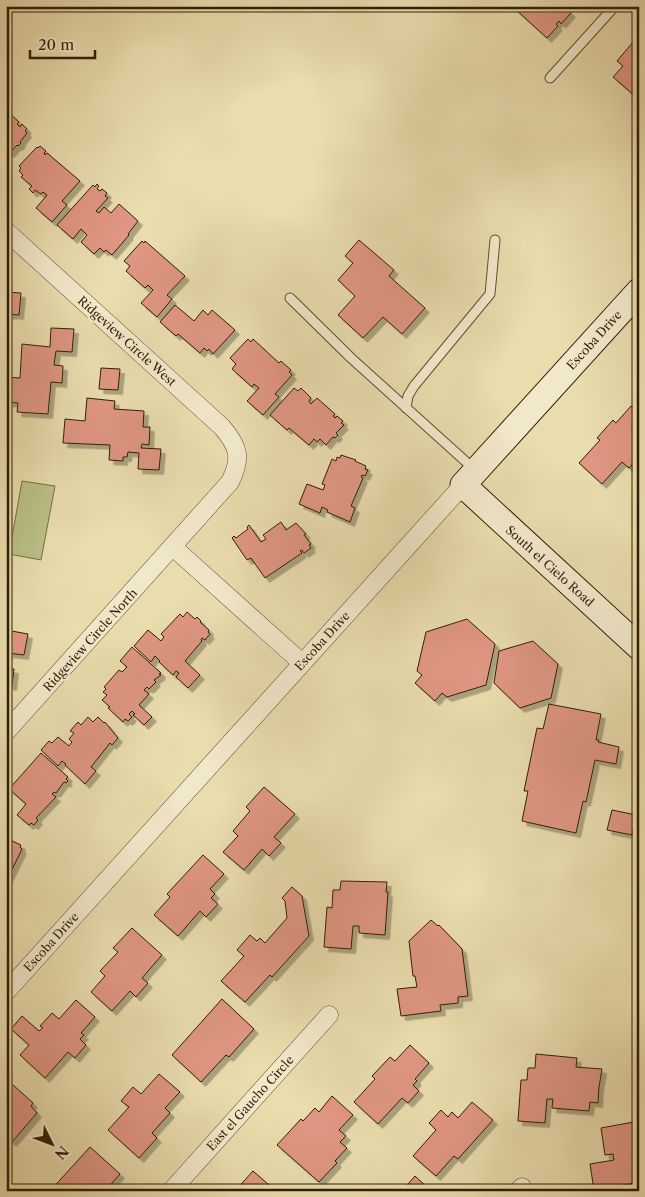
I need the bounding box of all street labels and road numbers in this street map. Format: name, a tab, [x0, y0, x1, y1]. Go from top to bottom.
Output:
street label: Ridgeview Circle West	[75, 293, 180, 390]
street label: Escoba Drive	[563, 307, 625, 373]
street label: South el Cielo Road	[503, 522, 598, 610]
street label: Ridgeview Circle North	[40, 585, 140, 695]
street label: Escoba Drive	[291, 608, 353, 674]
street label: Escoba Drive	[20, 909, 82, 975]
street label: East el Gaucho Circle	[203, 1052, 297, 1154]

